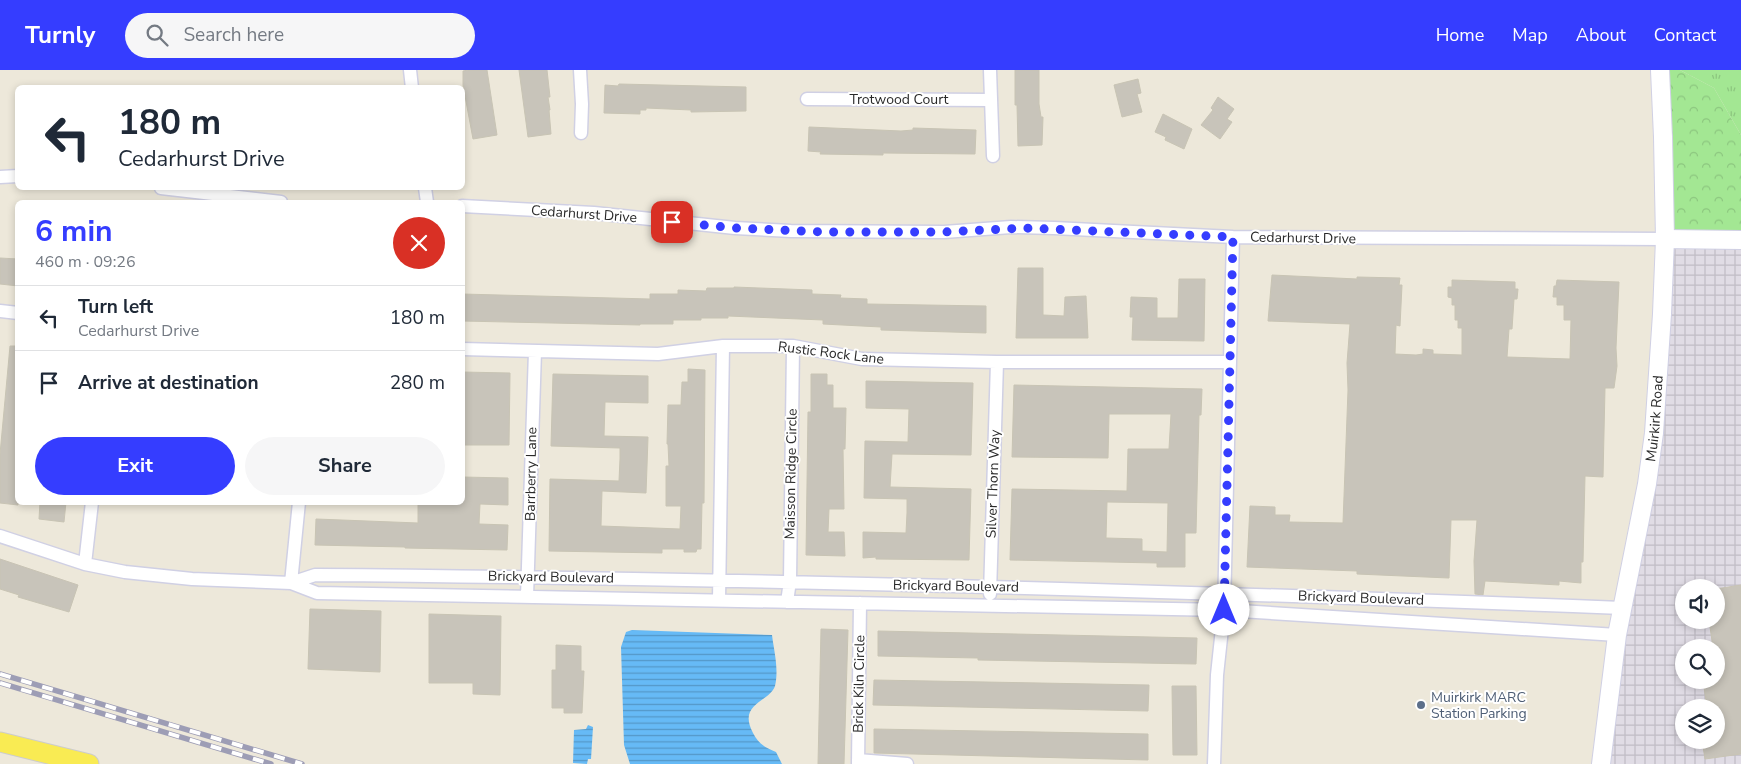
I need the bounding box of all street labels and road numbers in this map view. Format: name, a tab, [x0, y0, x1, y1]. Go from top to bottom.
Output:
street label: Trotwood Court	[850, 90, 949, 109]
street label: Cedarhurst Drive	[530, 201, 638, 227]
street label: Cedarhurst Drive	[1250, 228, 1356, 248]
street label: Rustic Rock Lane	[777, 337, 885, 369]
street label: Muirkirk Road	[1641, 375, 1667, 463]
street label: Maisson Ridge Circle	[780, 408, 802, 540]
street label: Barrberry Lane	[521, 427, 541, 521]
street label: Silver Thorn Way	[982, 428, 1004, 539]
street label: Brickyard Boulevard	[488, 566, 614, 588]
street label: Brickyard Boulevard	[893, 575, 1019, 597]
street label: Brickyard Boulevard	[1298, 586, 1424, 610]
street label: Brick Kiln Circle	[849, 635, 869, 733]

